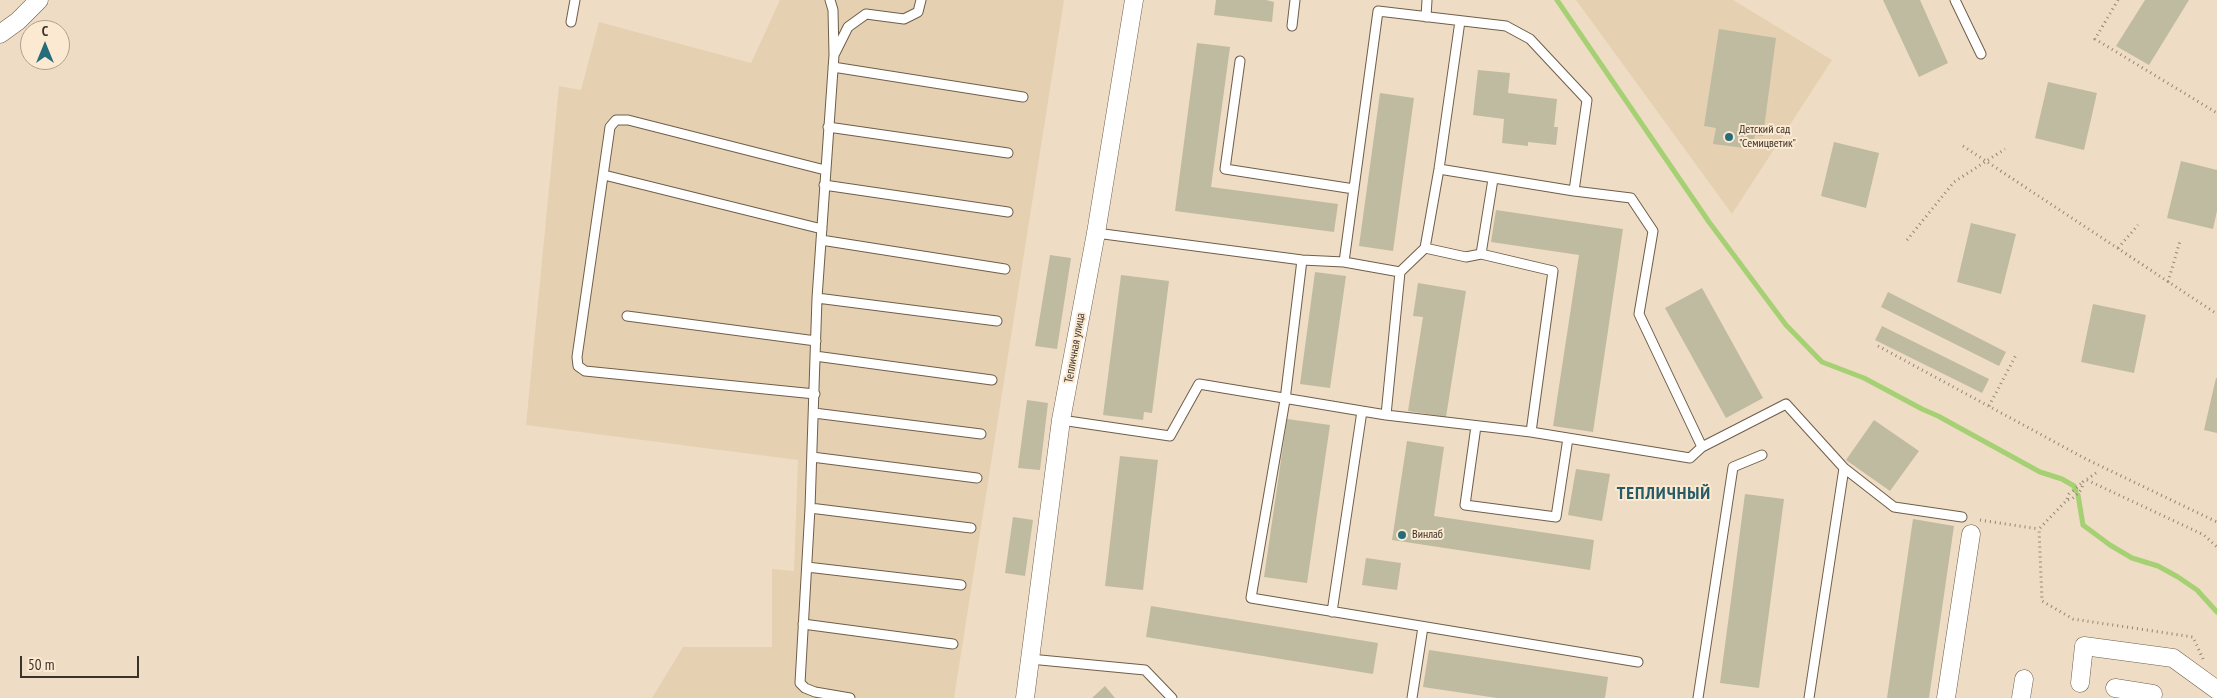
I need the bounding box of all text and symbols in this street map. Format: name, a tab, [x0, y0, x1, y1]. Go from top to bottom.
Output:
north arrow	[20, 20, 70, 70]
text: С	[42, 22, 48, 40]
place label: Детский сад "Семицветик"	[1739, 123, 1796, 151]
marker: Детский сад "Семицветик"	[1723, 131, 1735, 143]
street label: Тепличная улица	[1062, 312, 1088, 384]
district label: ТЕПЛИЧНЫЙ	[1616, 483, 1712, 505]
place label: Винлаб	[1412, 528, 1443, 542]
marker: Винлаб	[1396, 529, 1408, 541]
scale bar	[22, 646, 141, 678]
text: 50 m	[28, 655, 54, 674]

